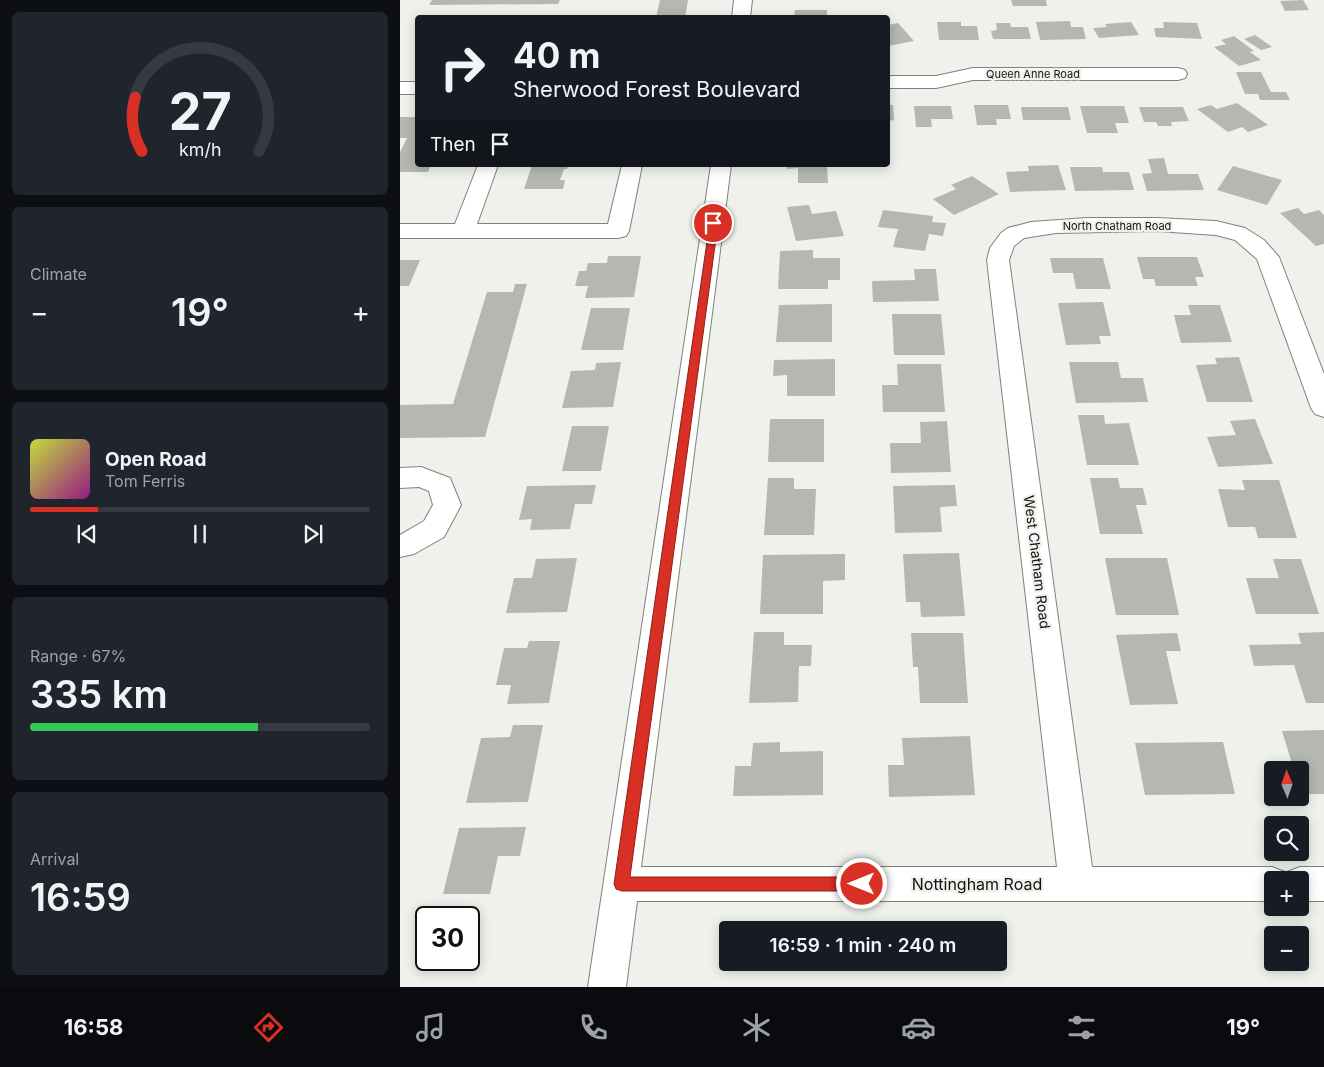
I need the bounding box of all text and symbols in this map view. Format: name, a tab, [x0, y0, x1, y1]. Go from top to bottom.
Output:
text: 40 m	[513, 34, 601, 76]
icon: right	[430, 35, 495, 100]
street label: Queen Anne Road	[986, 67, 1080, 81]
text: Sherwood Forest Boulevard	[513, 76, 800, 102]
text: 27	[169, 80, 232, 143]
icon: arrive	[486, 130, 514, 158]
text: Then	[430, 133, 476, 156]
text: km/h	[179, 139, 221, 160]
pin	[692, 202, 734, 244]
icon: arrive	[699, 209, 727, 237]
street label: North Chatham Road	[1063, 219, 1171, 233]
text: Climate	[30, 264, 87, 284]
text: 19°	[171, 289, 229, 335]
text: −	[30, 295, 49, 329]
text: +	[351, 295, 370, 329]
text: Open Road	[105, 448, 206, 471]
text: Tom Ferris	[105, 471, 185, 491]
street label: West Chatham Road	[1021, 494, 1054, 630]
icon: previous	[73, 520, 101, 548]
icon: pause	[186, 520, 214, 548]
icon: next	[299, 520, 327, 548]
text: Range · 67%	[30, 646, 126, 666]
text: 335 km	[30, 671, 168, 717]
north arrow	[1264, 761, 1309, 806]
map controls	[1264, 761, 1309, 971]
button: search	[1264, 816, 1309, 861]
text: Arrival	[30, 849, 79, 869]
position arrow	[835, 857, 887, 909]
button: +	[1264, 871, 1309, 916]
text: 16:59	[30, 874, 131, 920]
street label: Nottingham Road	[912, 874, 1042, 894]
speed limit sign: 30	[415, 906, 480, 971]
button: −	[1264, 926, 1309, 971]
text: 16:59 · 1 min · 240 m	[770, 934, 956, 957]
icon: directions	[251, 1010, 286, 1045]
icon: music	[413, 1010, 448, 1045]
icon: phone	[576, 1010, 611, 1045]
icon: climate	[739, 1010, 774, 1045]
icon: car	[901, 1010, 936, 1045]
icon: filters	[1064, 1010, 1099, 1045]
text: 16:58	[64, 1014, 123, 1040]
text: 19°	[1226, 1014, 1260, 1040]

